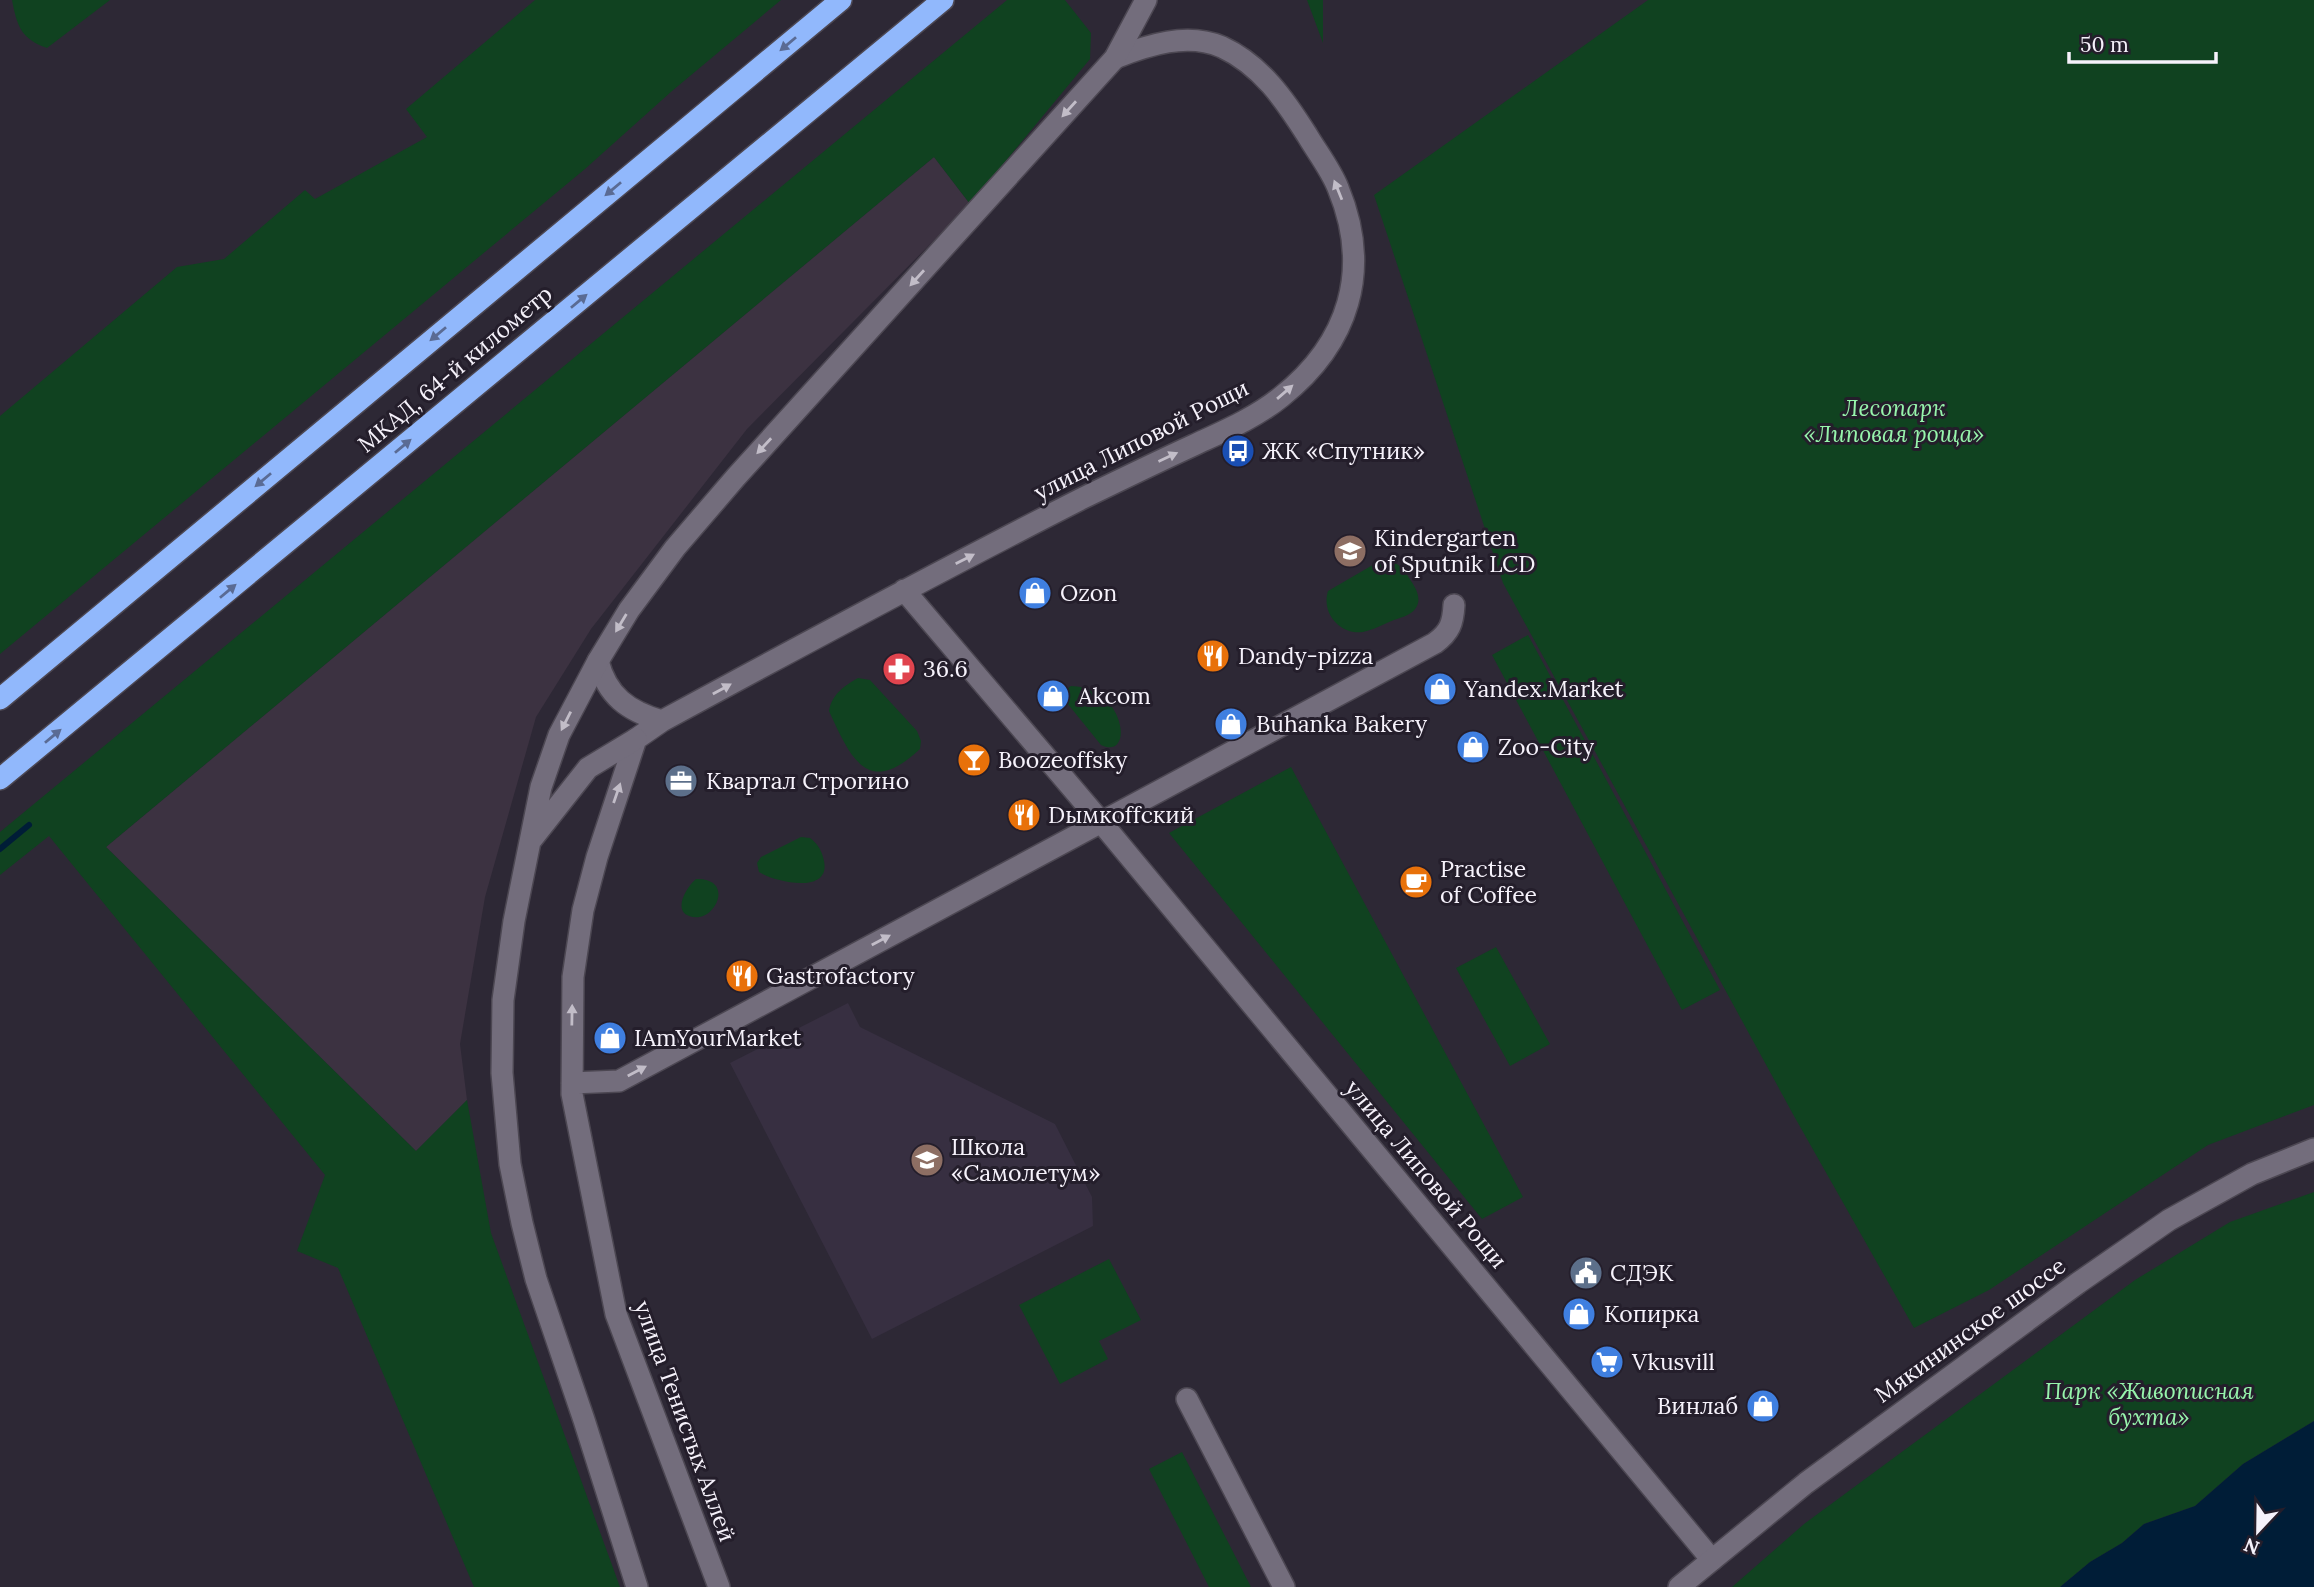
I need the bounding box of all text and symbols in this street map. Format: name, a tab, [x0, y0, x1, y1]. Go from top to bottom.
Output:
scale bar	[2069, 21, 2216, 65]
text: 50 m	[2080, 31, 2129, 58]
one-way arrow	[780, 36, 798, 51]
one-way arrow	[1062, 100, 1078, 117]
one-way arrow	[1332, 179, 1343, 200]
one-way arrow	[605, 181, 622, 196]
one-way arrow	[910, 270, 925, 287]
street label: МКАД, 64-й километр	[352, 279, 558, 458]
one-way arrow	[570, 294, 587, 309]
one-way arrow	[430, 327, 448, 342]
street label: улица Липовой Рощи	[1029, 373, 1253, 506]
one-way arrow	[1276, 384, 1294, 400]
park label: Лесопарк «Липовая роща»	[1804, 393, 1984, 448]
bus stop icon: ЖК «Спутник»	[1219, 432, 1257, 470]
place label: ЖК «Спутник»	[1262, 436, 1425, 465]
one-way arrow	[756, 437, 772, 455]
one-way arrow	[395, 439, 412, 454]
one-way arrow	[1158, 451, 1178, 463]
one-way arrow	[255, 472, 272, 487]
place label: Kindergarten of Sputnik LCD	[1374, 523, 1535, 578]
school or university icon: Kindergarten of Sputnik LCD	[1331, 532, 1369, 570]
one-way arrow	[955, 553, 975, 565]
shop icon: Ozon	[1016, 574, 1054, 612]
place label: Ozon	[1060, 578, 1117, 607]
one-way arrow	[219, 583, 237, 599]
one-way arrow	[615, 614, 627, 633]
restaurant icon: Dandy-pizza	[1194, 637, 1232, 675]
place label: Dandy-pizza	[1238, 641, 1373, 670]
pharmacy icon: 36.6	[880, 650, 918, 688]
place label: 36.6	[923, 654, 968, 683]
shop icon: Yandex.Market	[1421, 670, 1459, 708]
place label: Yandex.Market	[1463, 674, 1624, 703]
shop icon: Akcom	[1034, 677, 1072, 715]
place label: Akcom	[1077, 681, 1151, 710]
one-way arrow	[712, 683, 732, 695]
shop icon: Buhanka Bakery	[1212, 705, 1250, 743]
place label: Buhanka Bakery	[1256, 709, 1428, 738]
one-way arrow	[561, 711, 572, 731]
shop icon: Zoo-City	[1454, 728, 1492, 766]
one-way arrow	[44, 729, 61, 744]
place label: Zoo-City	[1498, 732, 1595, 761]
bar icon: Boozeoffsky	[955, 741, 993, 779]
place label: Boozeoffsky	[998, 745, 1128, 774]
office icon: Квартал Строгино	[662, 762, 700, 800]
place label: Квартал Строгино	[706, 766, 909, 795]
one-way arrow	[612, 783, 623, 804]
restaurant icon: Dымкoffский	[1005, 796, 1043, 834]
place label: Dымкoffский	[1048, 800, 1194, 829]
place label: Practise of Coffee	[1440, 854, 1537, 909]
cafe icon: Practise of Coffee	[1397, 863, 1435, 901]
one-way arrow	[871, 934, 891, 946]
restaurant icon: Gastrofactory	[723, 957, 761, 995]
place label: Gastrofactory	[766, 961, 916, 990]
one-way arrow	[566, 1004, 578, 1026]
shop icon: IAmYourMarket	[591, 1019, 629, 1057]
place label: IAmYourMarket	[634, 1023, 801, 1052]
one-way arrow	[627, 1065, 647, 1077]
street label: улица Липовой Рощи	[1339, 1074, 1514, 1274]
place label: Школа «Самолетум»	[951, 1132, 1100, 1187]
school or university icon: Школа «Самолетум»	[908, 1141, 946, 1179]
street label: Мякининское шоссе	[1869, 1251, 2071, 1409]
public building icon: СДЭК	[1567, 1254, 1605, 1292]
place label: СДЭК	[1610, 1258, 1674, 1287]
shop icon: Копирка	[1560, 1295, 1598, 1333]
street label: улица Тенистых Аллей	[628, 1296, 743, 1545]
place label: Копирка	[1604, 1299, 1699, 1328]
supermarket icon: Vkusvill	[1588, 1343, 1626, 1381]
place label: Vkusvill	[1631, 1347, 1715, 1376]
park label: Парк «Живописная бухта»	[2044, 1376, 2254, 1431]
shop icon: Винлаб	[1744, 1387, 1782, 1425]
place label: Винлаб	[1657, 1391, 1738, 1420]
north arrow	[2223, 1496, 2293, 1566]
text: N	[2240, 1533, 2263, 1561]

